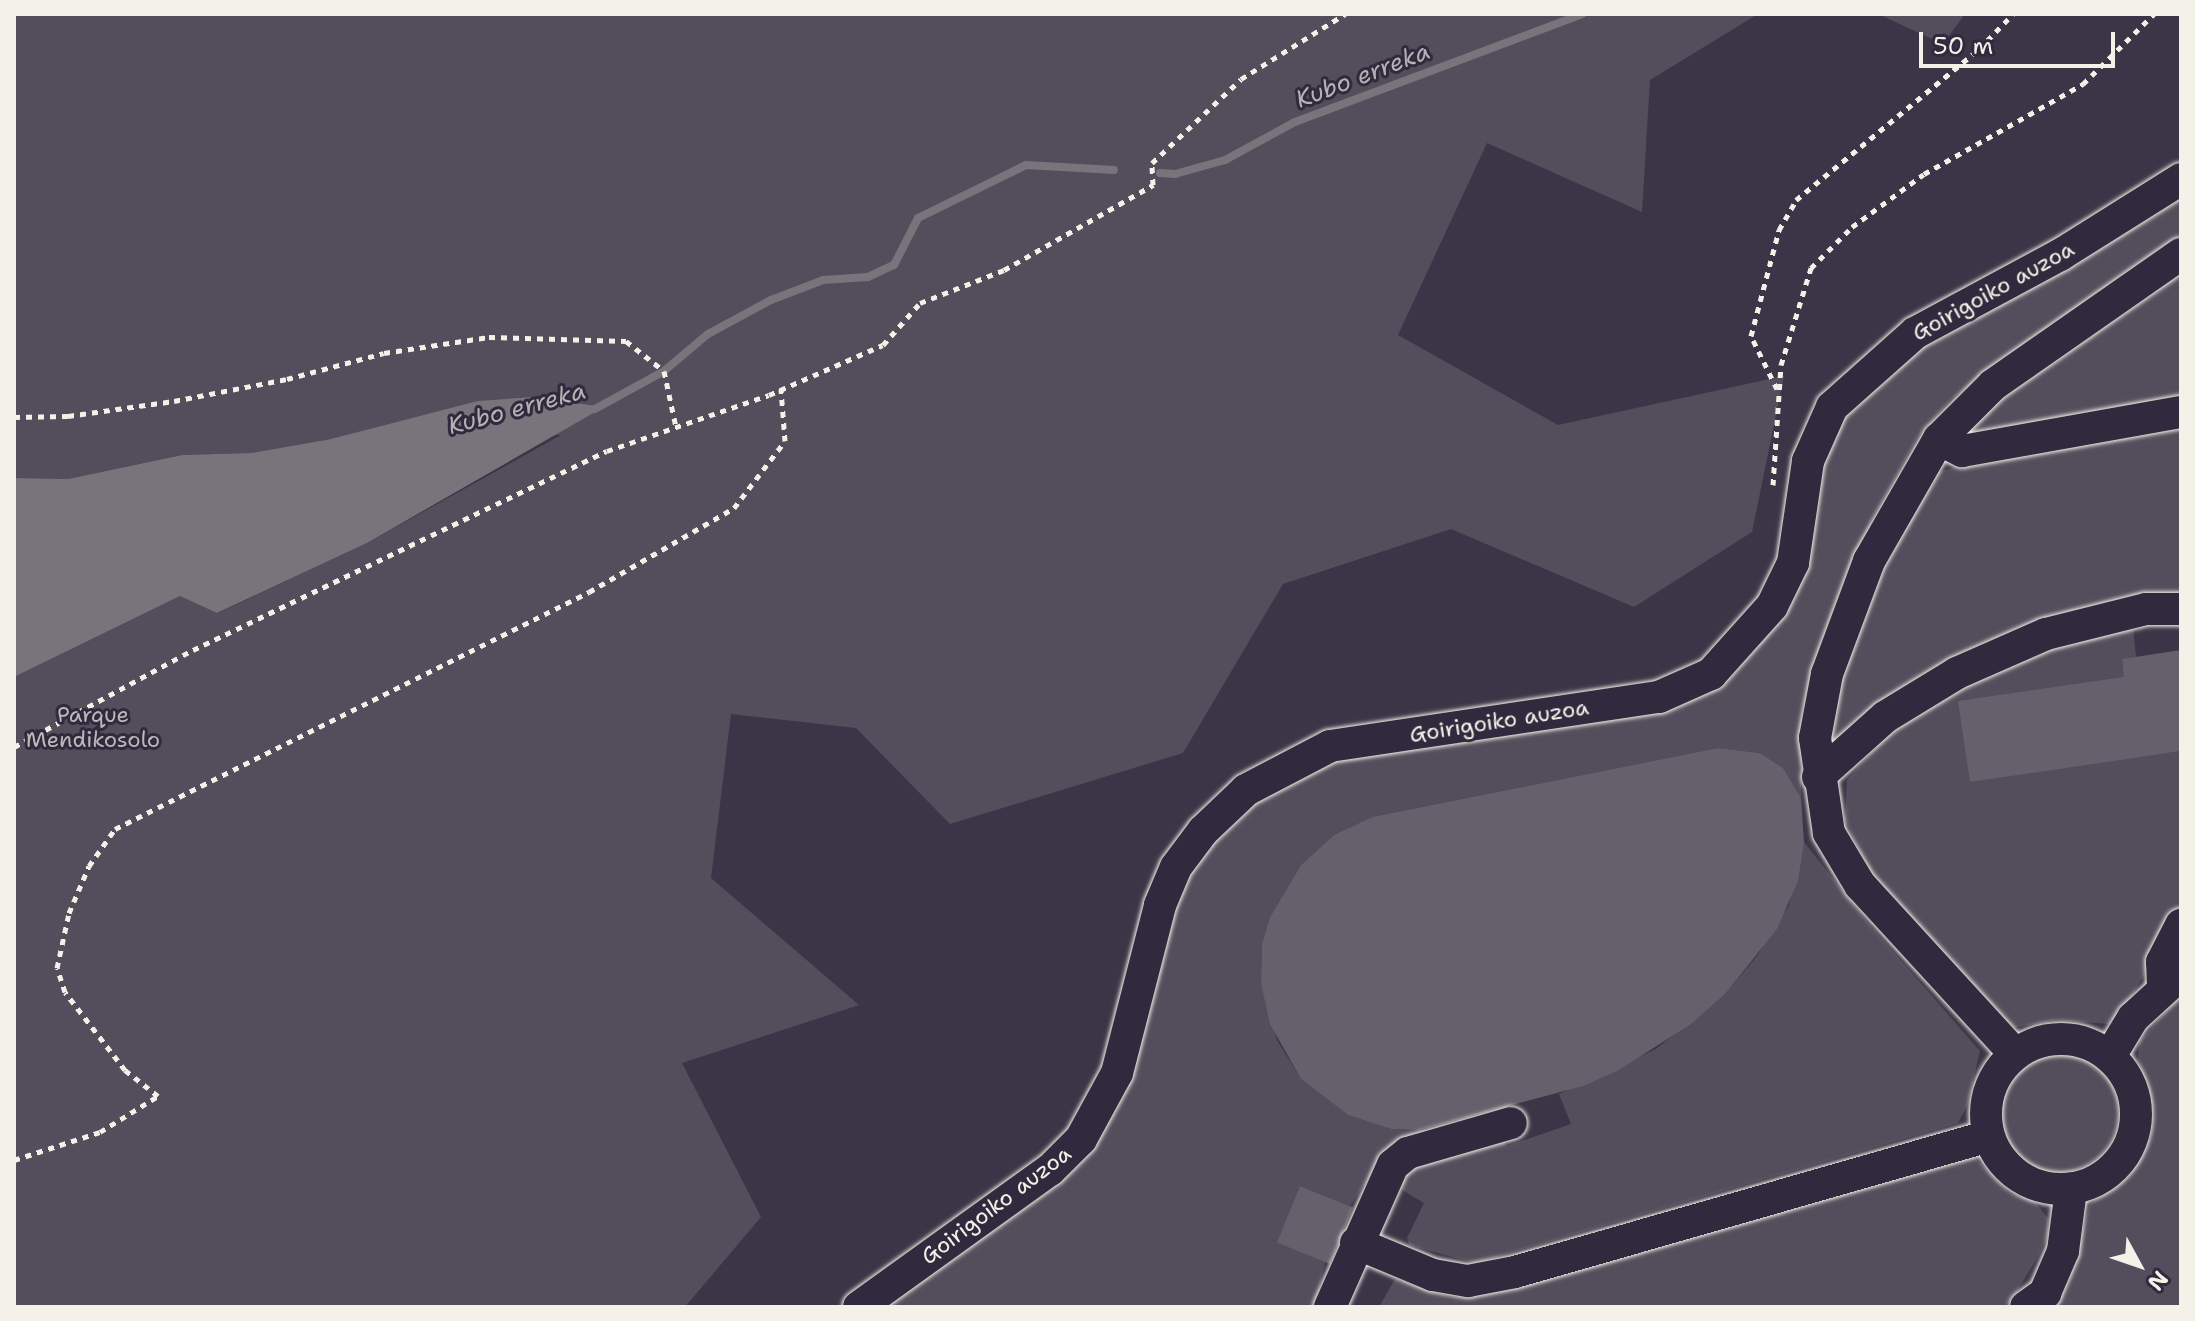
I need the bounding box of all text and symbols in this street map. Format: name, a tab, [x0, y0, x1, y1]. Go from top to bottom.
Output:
scale bar	[1923, 16, 2119, 66]
text: 50 m	[1933, 30, 1993, 62]
water label: Kubo erreka	[1292, 37, 1434, 115]
street label: Goirigoiko auzoa	[1908, 236, 2078, 346]
water label: Kubo erreka	[445, 377, 589, 441]
street label: Goirigoiko auzoa	[1408, 694, 1590, 748]
park label: Parque Mendikosolo	[26, 701, 160, 752]
street label: Goirigoiko auzoa	[916, 1140, 1076, 1270]
north arrow	[2099, 1225, 2179, 1305]
text: N	[2141, 1265, 2174, 1297]

